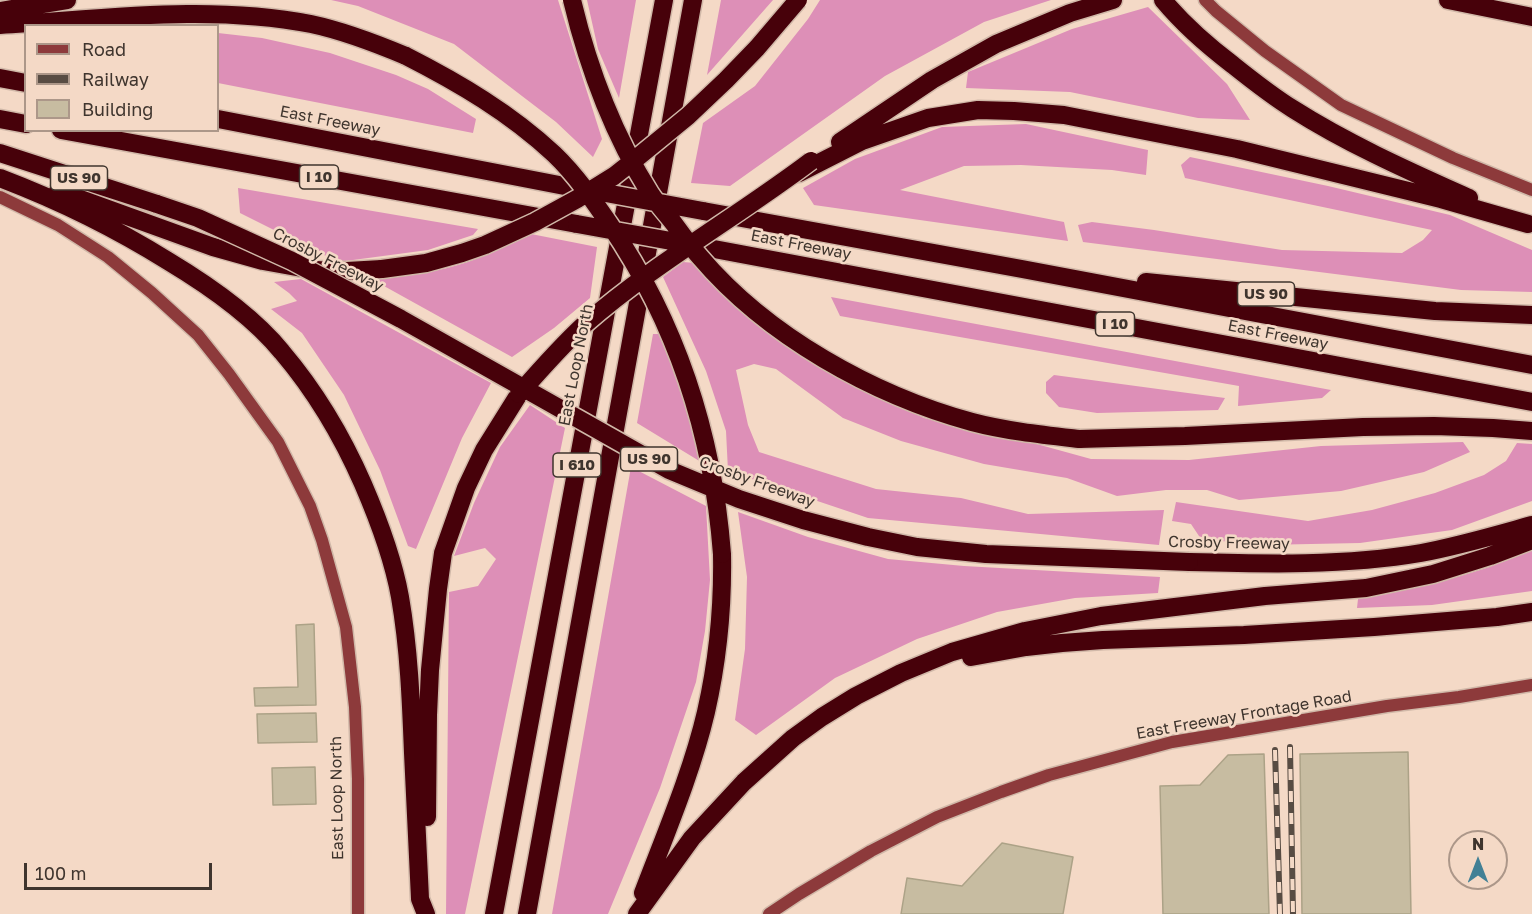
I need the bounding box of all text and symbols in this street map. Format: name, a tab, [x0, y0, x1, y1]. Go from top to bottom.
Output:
legend	[24, 24, 219, 132]
text: Road	[82, 38, 126, 60]
text: Railway	[82, 68, 149, 90]
text: Building	[82, 98, 153, 120]
street label: East Freeway	[278, 102, 382, 140]
road number: I 10	[300, 165, 338, 189]
road number: US 90	[50, 166, 107, 190]
street label: Crosby Freeway	[269, 224, 387, 296]
street label: East Freeway	[749, 226, 853, 264]
road number: US 90	[1238, 282, 1294, 306]
street label: East Loop North	[555, 302, 597, 428]
road number: I 10	[1096, 312, 1134, 336]
street label: East Freeway	[1226, 316, 1330, 354]
road number: US 90	[620, 447, 678, 471]
street label: Crosby Freeway	[696, 452, 818, 512]
road number: I 610	[553, 453, 601, 477]
street label: Crosby Freeway	[1168, 532, 1290, 554]
street label: East Freeway Frontage Road	[1135, 687, 1353, 743]
street label: East Loop North	[326, 736, 348, 860]
north arrow	[1448, 830, 1508, 890]
text: N	[1472, 834, 1484, 854]
scale bar	[27, 851, 214, 889]
text: 100 m	[35, 862, 86, 884]

